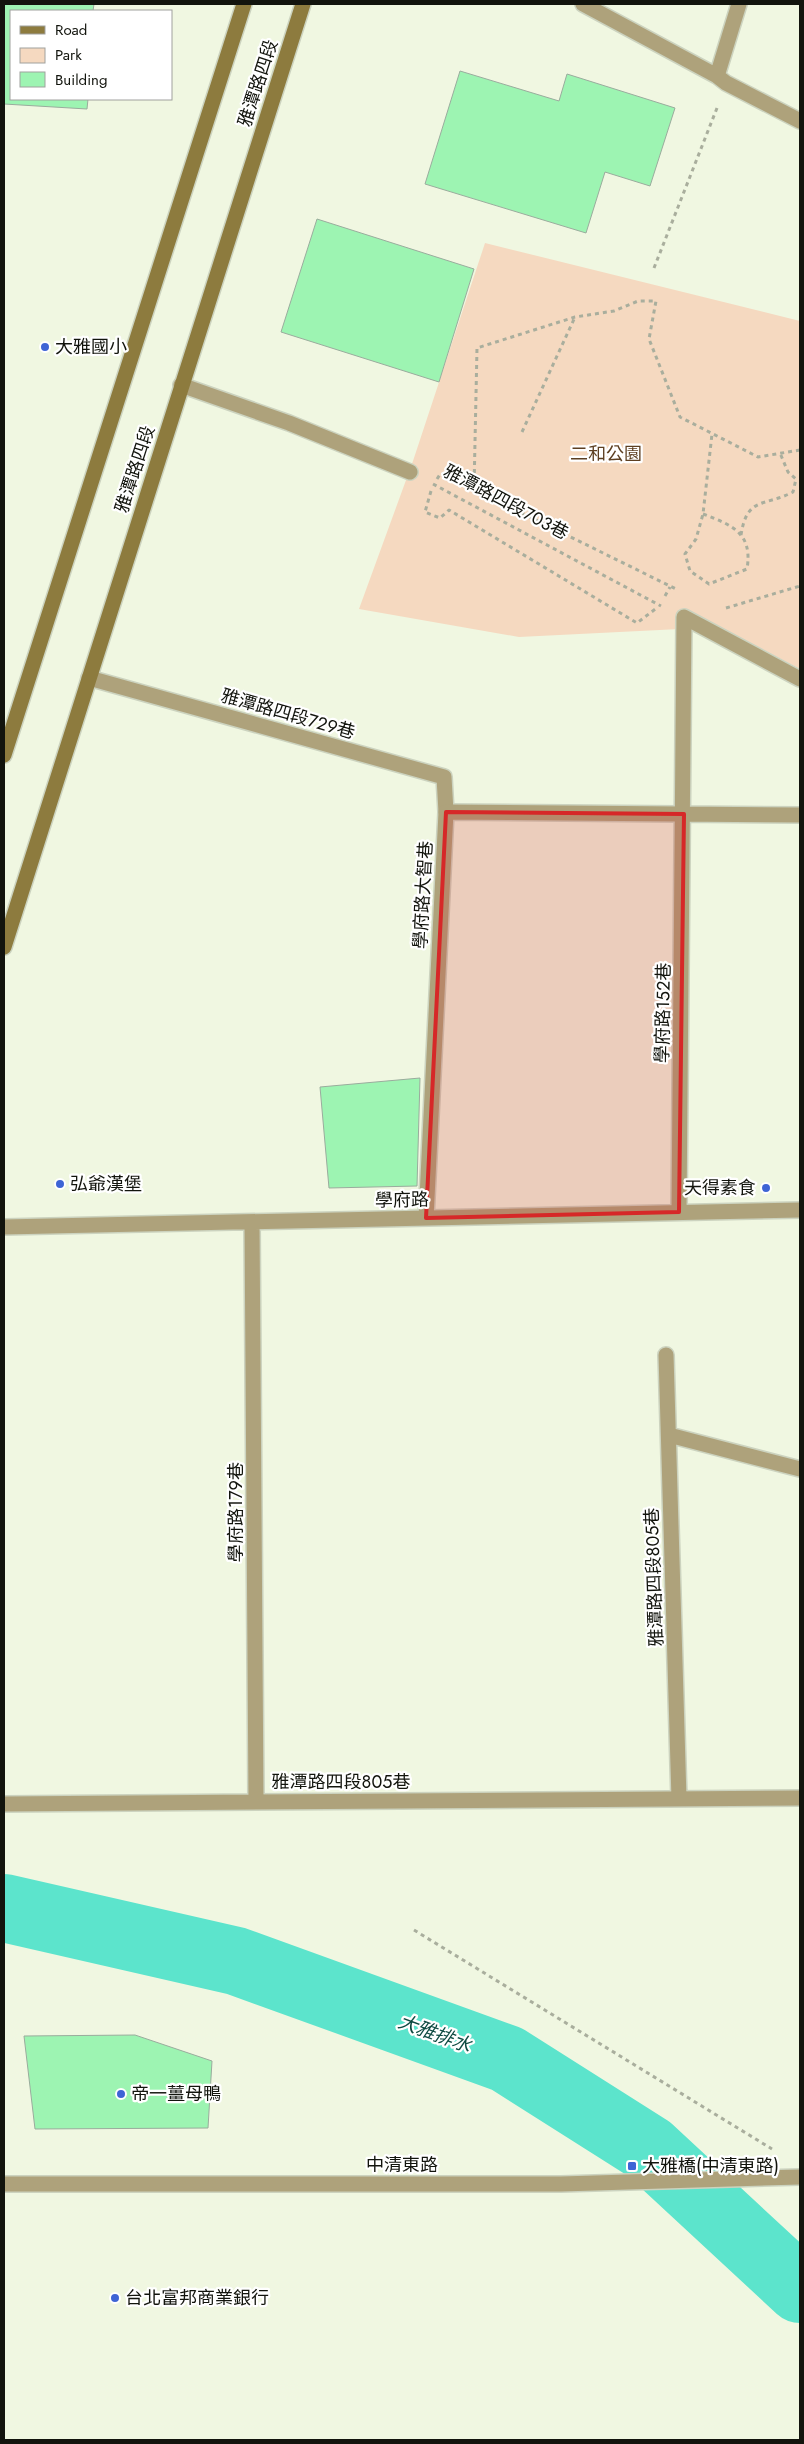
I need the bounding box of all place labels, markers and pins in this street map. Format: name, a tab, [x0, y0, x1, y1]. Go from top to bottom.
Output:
place label: 大雅國小	[55, 334, 127, 360]
marker: 大雅國小	[39, 341, 51, 353]
place label: 弘爺漢堡	[70, 1171, 142, 1197]
place label: 天得素食	[684, 1175, 756, 1201]
marker: 弘爺漢堡	[54, 1178, 66, 1190]
marker: 天得素食	[760, 1182, 772, 1194]
place label: 帝一薑母鴨	[131, 2081, 221, 2107]
marker: 帝一薑母鴨	[115, 2088, 127, 2100]
place label: 大雅橋(中清東路)	[642, 2153, 779, 2179]
marker: 大雅橋(中清東路)	[626, 2160, 638, 2172]
place label: 台北富邦商業銀行	[125, 2285, 269, 2311]
marker: 台北富邦商業銀行	[109, 2292, 121, 2304]

